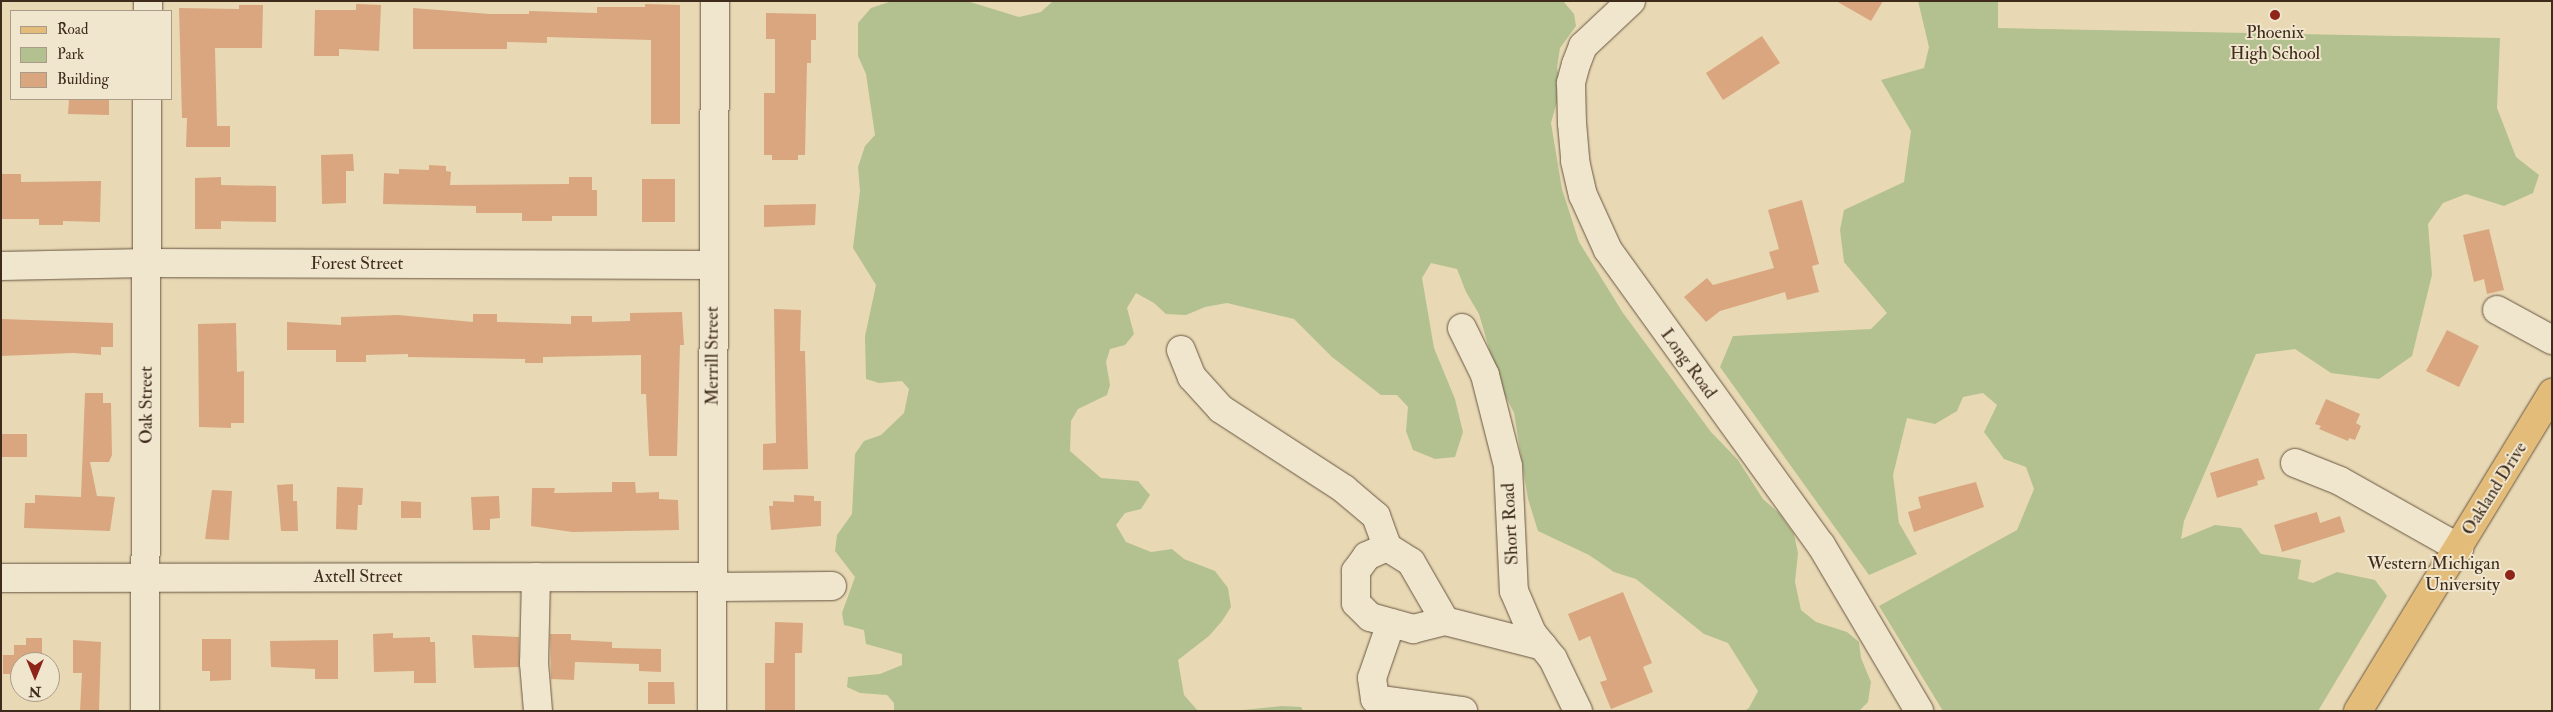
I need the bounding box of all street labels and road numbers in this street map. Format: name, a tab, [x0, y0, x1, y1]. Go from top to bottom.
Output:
street label: Forest Street	[311, 253, 403, 275]
street label: Merrill Street	[702, 306, 724, 406]
street label: Long Road	[1655, 325, 1721, 403]
street label: Oak Street	[136, 366, 158, 444]
street label: Oakland Drive	[2458, 438, 2532, 540]
street label: Short Road	[1498, 482, 1524, 566]
street label: Axtell Street	[313, 566, 403, 588]

